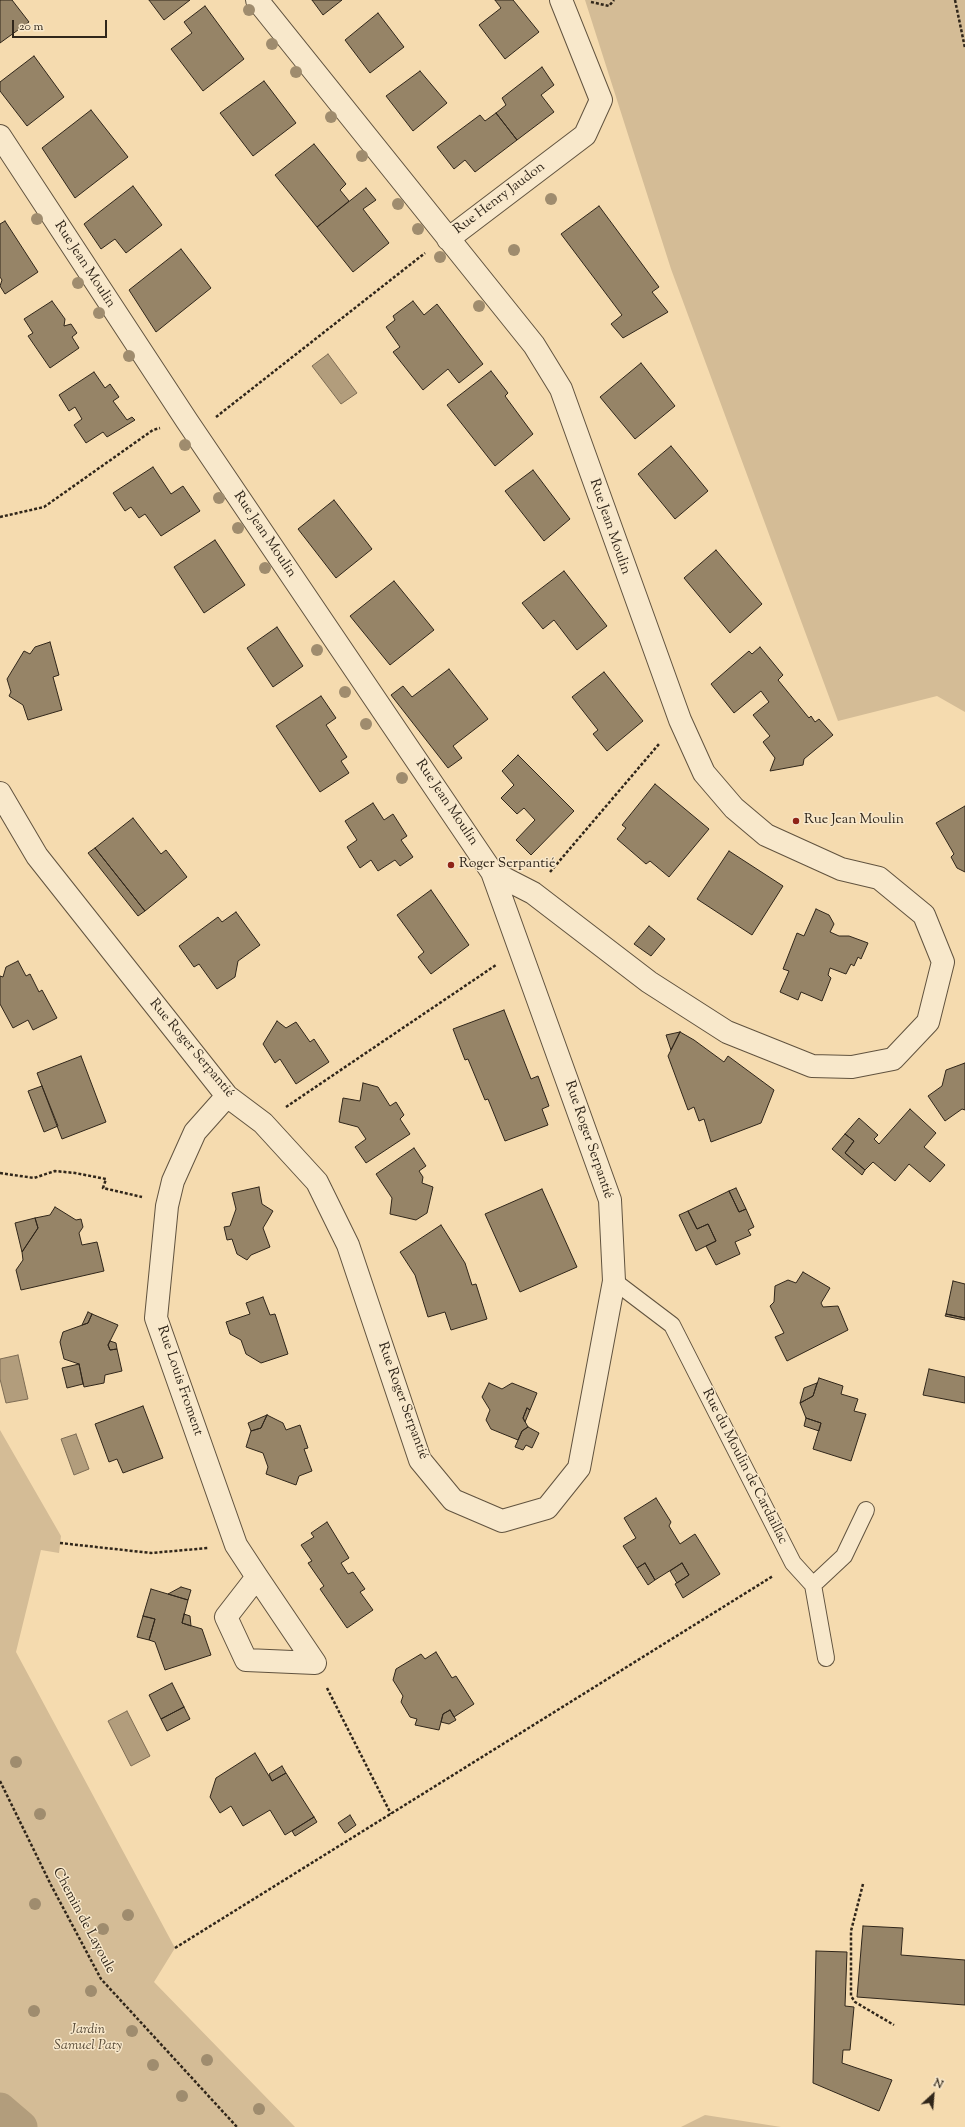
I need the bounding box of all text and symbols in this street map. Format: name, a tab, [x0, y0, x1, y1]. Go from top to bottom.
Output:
scale bar	[14, 12, 109, 38]
text: 20 m	[19, 18, 43, 36]
street label: Rue Henry Jaudon	[451, 159, 549, 239]
street label: Rue Jean Moulin	[50, 218, 118, 312]
street label: Rue Jean Moulin	[585, 477, 633, 577]
street label: Rue Jean Moulin	[229, 489, 299, 581]
street label: Rue Jean Moulin	[411, 757, 481, 849]
place label: Rue Jean Moulin	[804, 813, 904, 829]
marker: Rue Jean Moulin	[791, 816, 801, 826]
place label: Roger Serpantié	[459, 857, 556, 873]
marker: Roger Serpantié	[446, 860, 456, 870]
street label: Rue Roger Serpantié	[145, 996, 237, 1102]
street label: Rue Roger Serpantié	[560, 1079, 616, 1201]
street label: Rue Louis Froment	[152, 1324, 206, 1438]
street label: Rue Roger Serpantié	[373, 1340, 431, 1462]
street label: Rue du Moulin de Cardaillac	[697, 1386, 791, 1548]
street label: Chemin de Layoule	[48, 1865, 118, 1977]
park label: Jardin Samuel Paty	[54, 2023, 122, 2056]
north arrow	[913, 2075, 953, 2115]
text: N	[931, 2075, 946, 2093]

